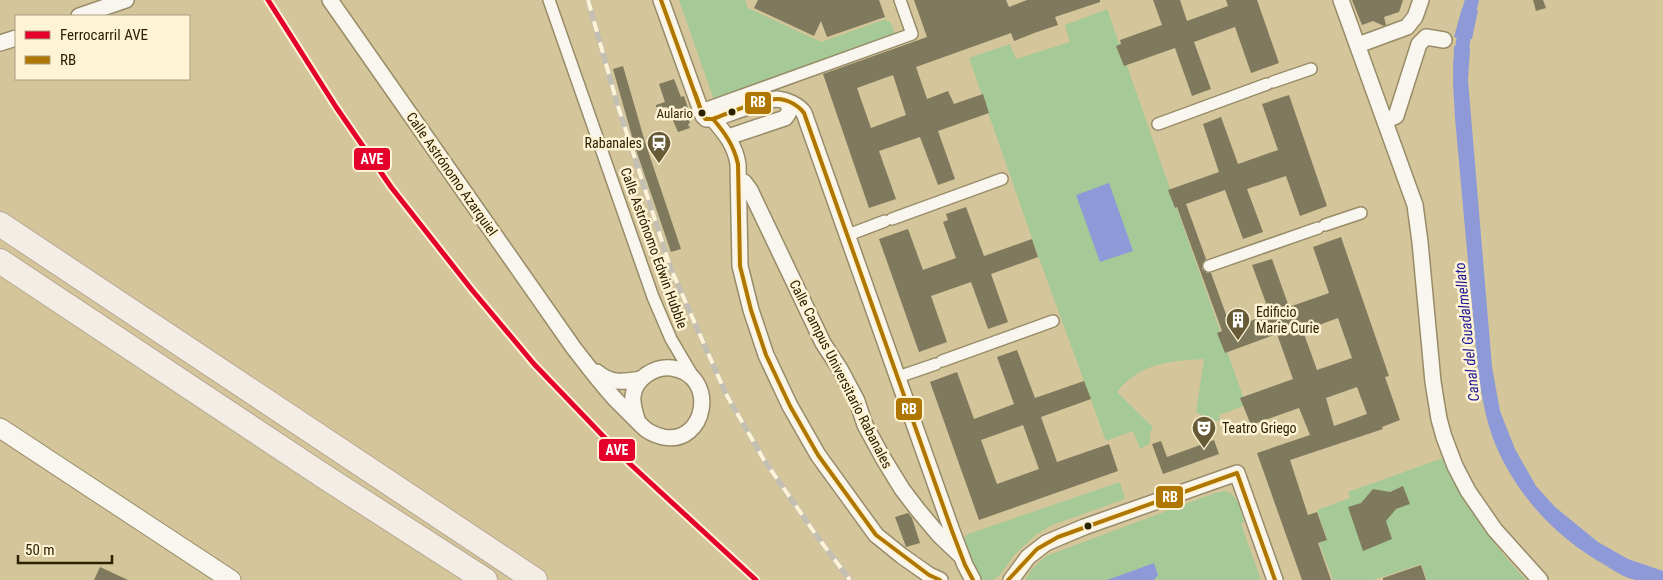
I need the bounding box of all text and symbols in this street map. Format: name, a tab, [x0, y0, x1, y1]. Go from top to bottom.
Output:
legend	[15, 15, 190, 80]
text: Ferrocarril AVE	[60, 26, 148, 44]
text: RB	[60, 51, 76, 69]
line badge: RB	[744, 91, 772, 115]
text: RB	[750, 94, 766, 110]
place label: Aulario	[657, 106, 693, 121]
unlabelled marker	[727, 107, 737, 117]
marker: Aulario	[697, 108, 707, 118]
street label: Calle Astrónomo Azarquiel	[403, 109, 501, 239]
station icon: Rabanales	[646, 130, 672, 164]
place label: Rabanales	[585, 135, 642, 151]
line badge: AVE	[353, 147, 391, 171]
text: AVE	[361, 151, 384, 167]
street label: Calle Astrónomo Edwin Hubble	[617, 165, 691, 331]
water label: Canal del Guadalmellato	[1451, 262, 1483, 402]
street label: Calle Campus Universitario Rabanales	[786, 277, 896, 471]
place label: Edificio Marie Curie	[1256, 304, 1320, 336]
building icon: Edificio Marie Curie	[1225, 307, 1251, 341]
line badge: RB	[895, 397, 923, 421]
text: RB	[901, 401, 917, 417]
theatre icon: Teatro Griego	[1191, 415, 1217, 449]
place label: Teatro Griego	[1222, 420, 1297, 436]
line badge: AVE	[598, 438, 636, 462]
text: AVE	[606, 442, 629, 458]
line badge: RB	[1155, 485, 1184, 509]
text: RB	[1162, 489, 1178, 505]
unlabelled marker	[1083, 521, 1093, 531]
scale bar	[18, 532, 111, 564]
text: 50 m	[25, 541, 55, 559]

